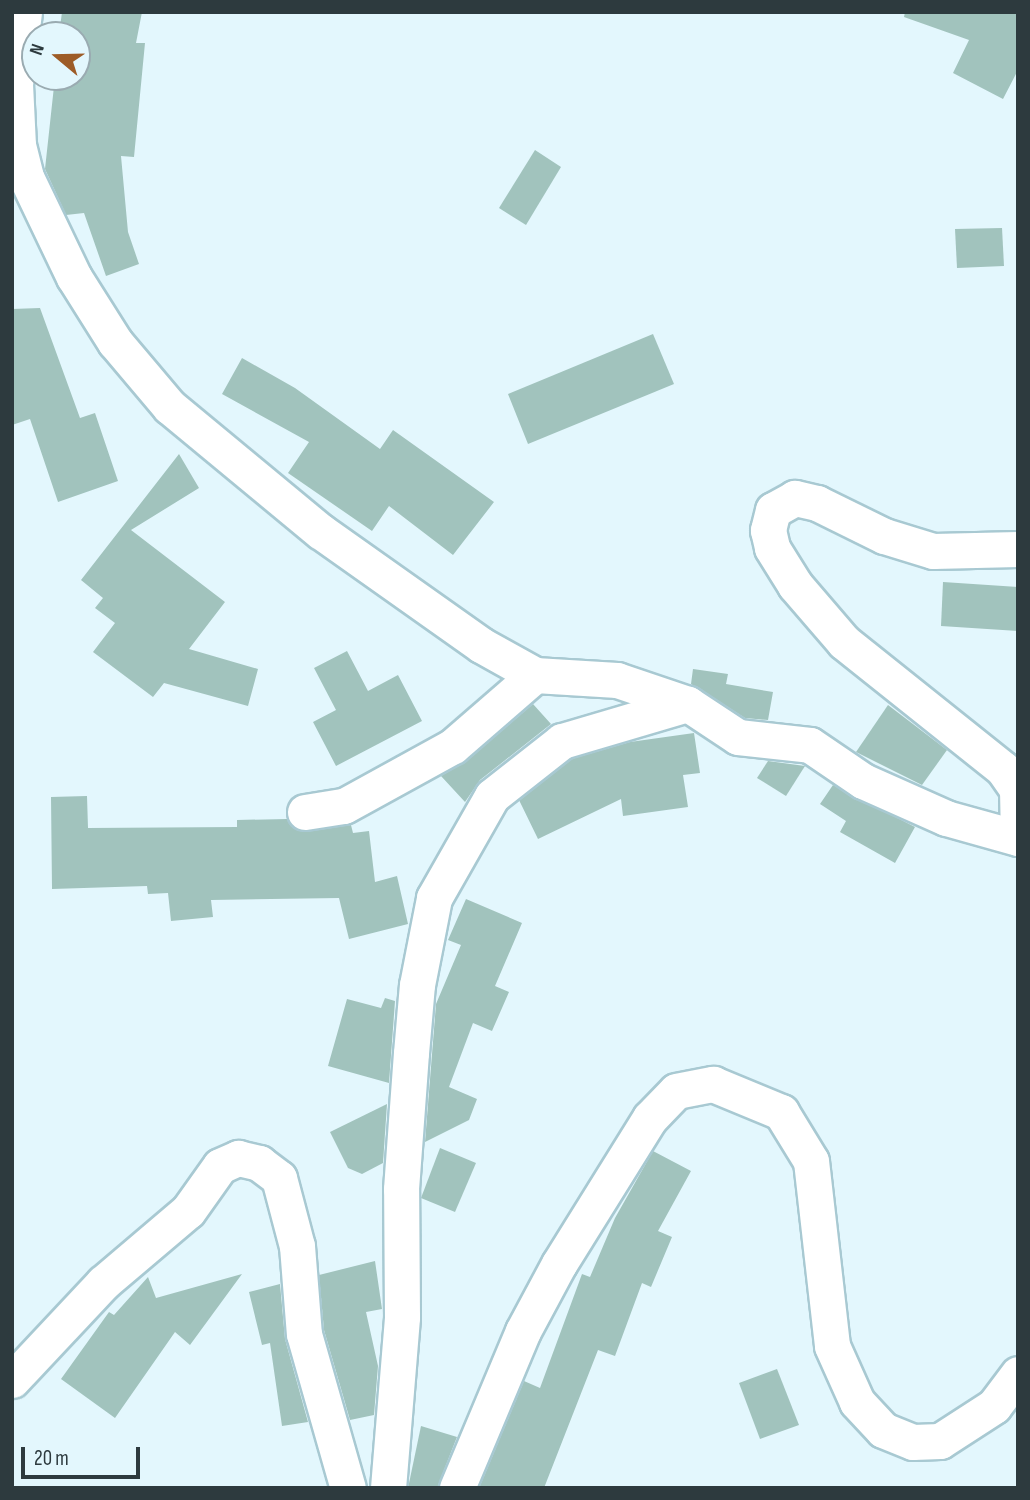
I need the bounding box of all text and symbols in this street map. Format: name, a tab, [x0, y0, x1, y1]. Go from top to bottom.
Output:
north arrow	[21, 21, 91, 91]
text: N	[25, 41, 50, 58]
scale bar	[24, 1434, 144, 1478]
text: 20 m	[34, 1446, 69, 1471]

